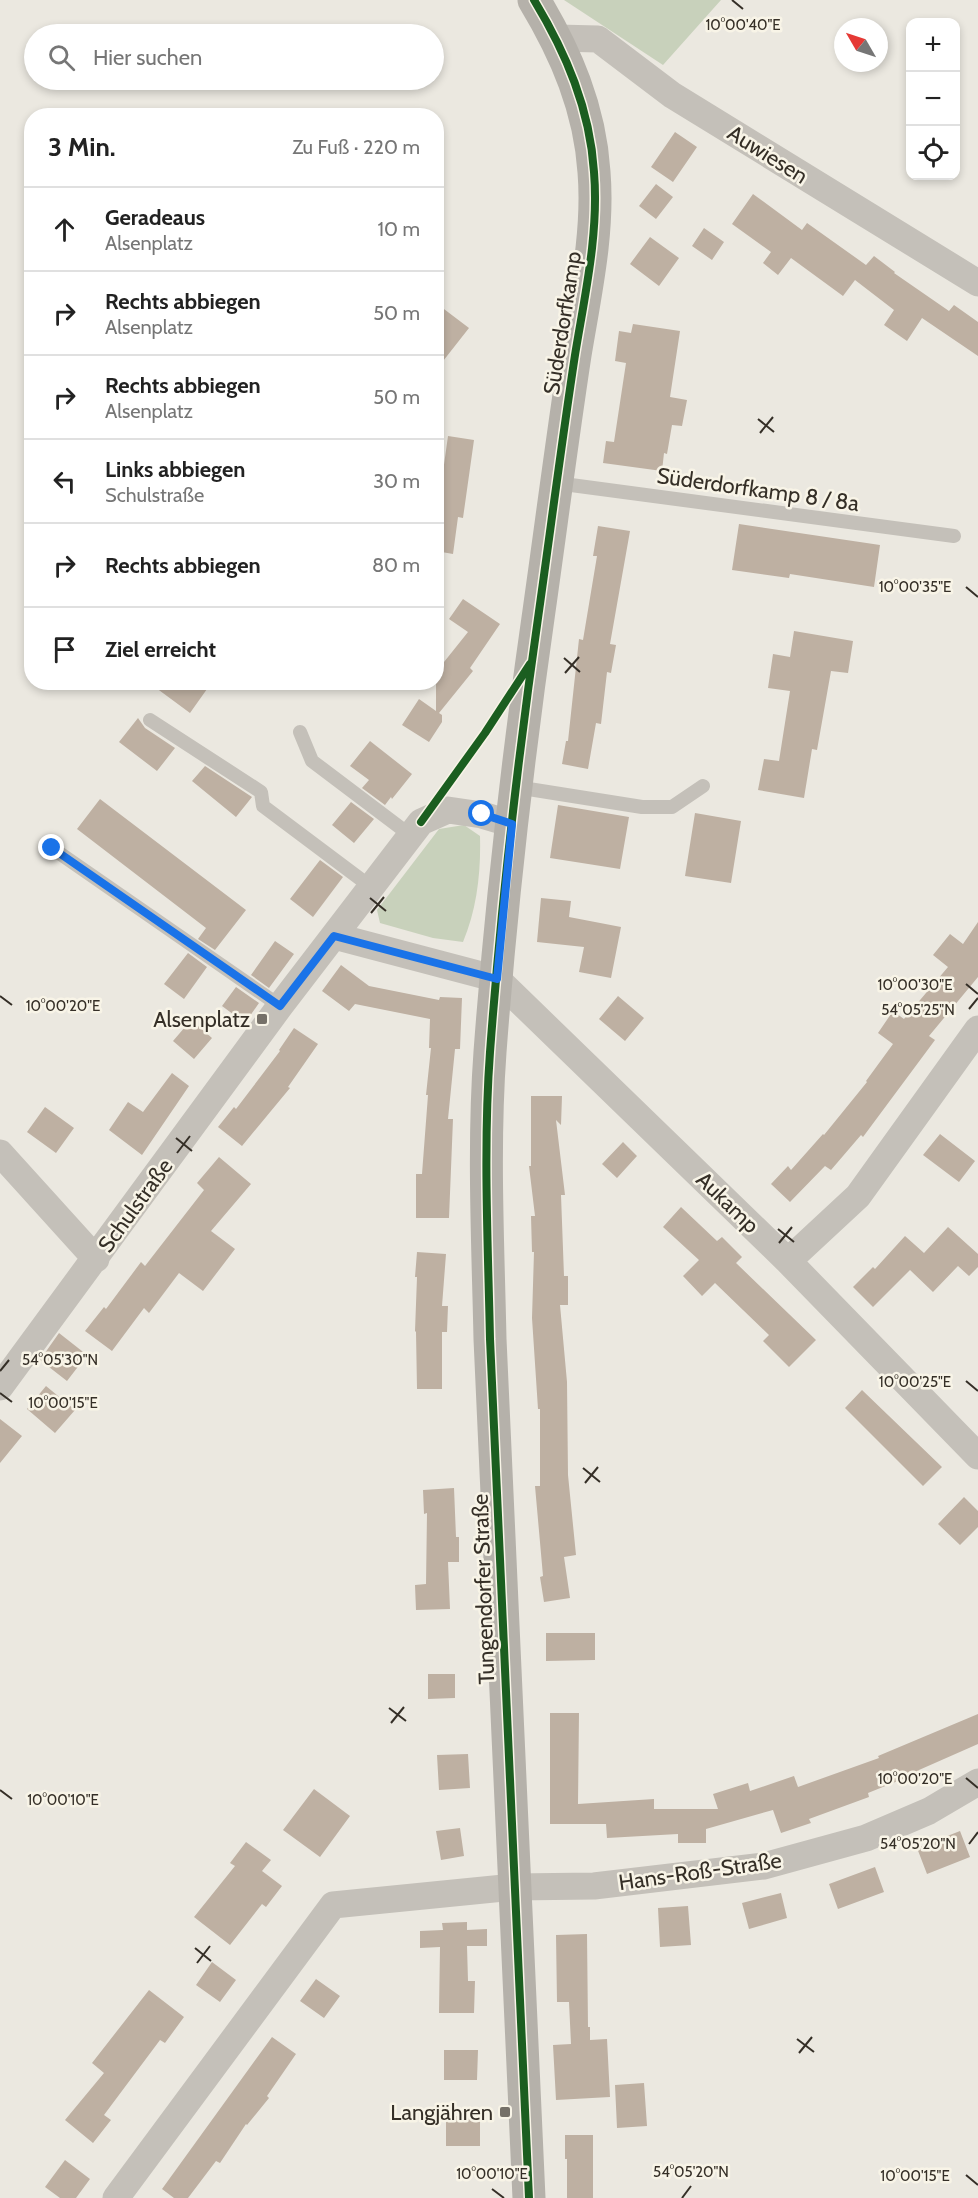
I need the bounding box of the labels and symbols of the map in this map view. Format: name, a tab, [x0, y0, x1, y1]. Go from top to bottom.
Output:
text: 10°00'40"E	[705, 16, 781, 34]
north arrow	[834, 18, 888, 72]
street label: Auwiesen	[723, 119, 813, 190]
street label: Süderdorfkamp	[538, 249, 587, 397]
street label: Süderdorfkamp 8 / 8a	[655, 462, 861, 517]
text: 10°00'35"E	[879, 578, 951, 596]
route start	[468, 800, 494, 826]
route end	[38, 834, 64, 860]
text: 10°00'30"E	[878, 976, 952, 994]
text: 10°00'20"E	[26, 997, 100, 1015]
text: 54°05'25"N	[881, 1001, 955, 1019]
place label: Alsenplatz	[153, 1006, 250, 1033]
marker: Alsenplatz	[255, 1012, 269, 1026]
street label: Schulstraße	[92, 1153, 178, 1257]
street label: Aukamp	[691, 1166, 765, 1239]
text: 54°05'30"N	[22, 1351, 98, 1369]
text: 10°00'25"E	[879, 1373, 951, 1391]
text: 10°00'15"E	[28, 1394, 98, 1412]
street label: Tungendorfer Straße	[467, 1493, 500, 1685]
text: 10°00'20"E	[878, 1770, 952, 1788]
text: 10°00'10"E	[27, 1791, 99, 1809]
text: 54°05'20"N	[880, 1835, 956, 1853]
street label: Hans-Roß-Straße	[617, 1847, 783, 1896]
place label: Langjähren	[390, 2099, 493, 2126]
marker: Langjähren	[498, 2105, 512, 2119]
text: 54°05'20"N	[653, 2163, 729, 2181]
text: 10°00'10"E	[456, 2165, 528, 2183]
text: 10°00'15"E	[880, 2167, 950, 2185]

